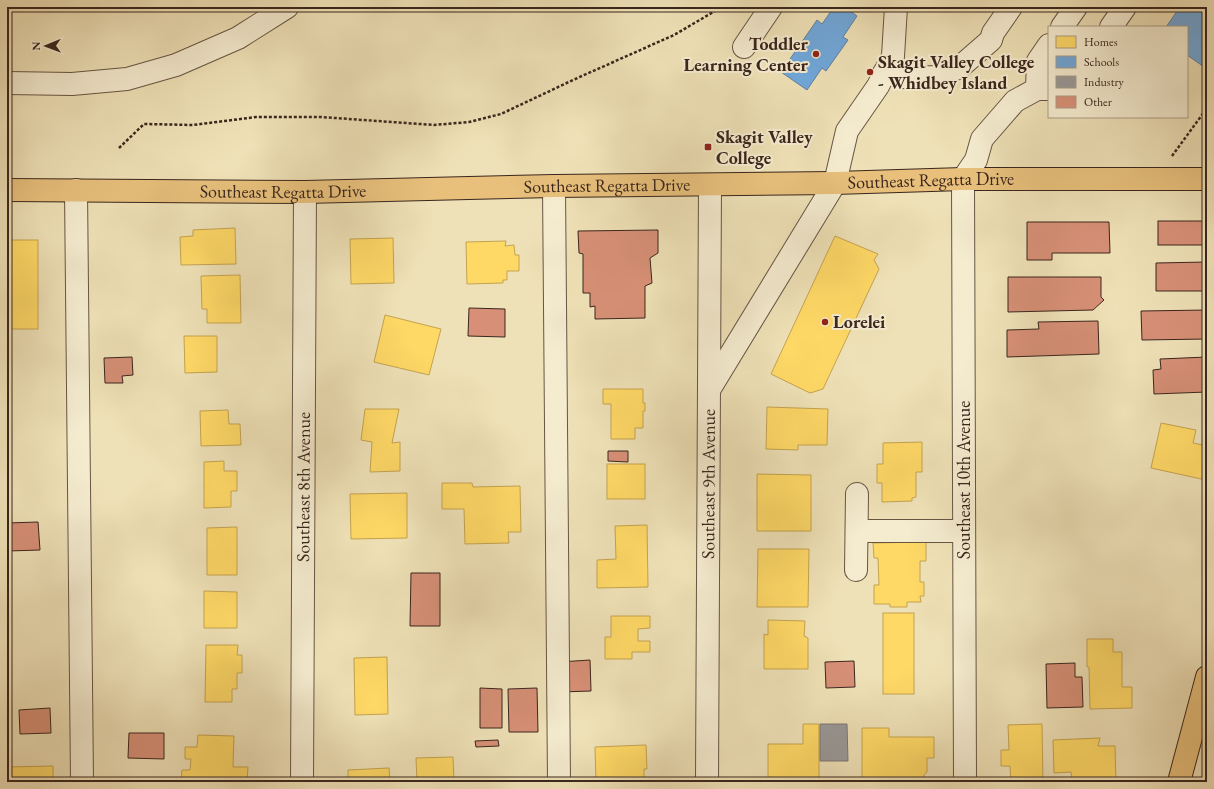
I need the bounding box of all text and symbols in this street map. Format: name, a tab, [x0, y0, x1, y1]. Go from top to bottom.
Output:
north arrow	[26, 26, 66, 66]
legend	[1048, 26, 1188, 118]
place label: Toddler Learning Center	[683, 32, 809, 76]
text: Homes	[1084, 34, 1118, 50]
text: N	[29, 42, 43, 51]
marker: Toddler Learning Center	[811, 49, 821, 59]
place label: Skagit Valley College - Whidbey Island	[878, 50, 1035, 94]
text: Schools	[1084, 54, 1119, 70]
marker: Skagit Valley College - Whidbey Island	[865, 67, 875, 77]
text: Industry	[1084, 74, 1124, 90]
text: Other	[1084, 94, 1112, 110]
place label: Skagit Valley College	[716, 125, 813, 169]
marker: Skagit Valley College	[703, 142, 713, 152]
street label: Southeast Regatta Drive	[847, 167, 1014, 194]
street label: Southeast Regatta Drive	[523, 173, 690, 198]
street label: Southeast Regatta Drive	[200, 179, 367, 203]
place label: Lorelei	[833, 310, 886, 333]
marker: Lorelei	[820, 317, 830, 327]
street label: Southeast 10th Avenue	[952, 401, 975, 559]
street label: Southeast 9th Avenue	[696, 409, 720, 559]
street label: Southeast 8th Avenue	[291, 412, 315, 562]

